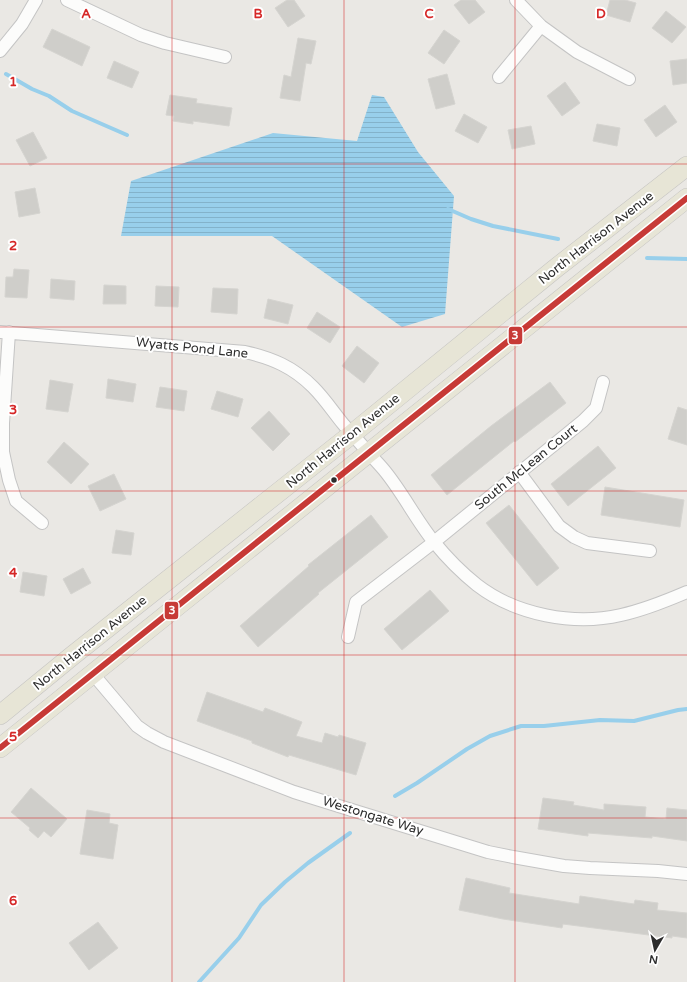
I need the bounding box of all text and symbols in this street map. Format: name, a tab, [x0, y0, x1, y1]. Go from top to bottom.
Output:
text: A	[81, 6, 91, 22]
text: B	[253, 6, 263, 22]
text: C	[424, 6, 434, 22]
text: D	[596, 6, 606, 22]
text: 1	[9, 74, 17, 90]
street label: North Harrison Avenue	[535, 188, 657, 288]
text: 2	[9, 238, 17, 254]
line badge: 3	[508, 326, 523, 345]
text: 3	[512, 329, 519, 342]
street label: Wyatts Pond Lane	[135, 334, 249, 362]
street label: North Harrison Avenue	[283, 390, 403, 492]
text: 3	[9, 402, 17, 418]
street label: South McLean Court	[471, 421, 581, 513]
unlabelled marker	[329, 475, 339, 485]
text: 4	[9, 565, 18, 581]
street label: North Harrison Avenue	[30, 592, 150, 694]
line badge: 3	[164, 601, 179, 620]
text: 3	[169, 604, 176, 617]
text: 5	[9, 729, 17, 745]
street label: Westongate Way	[321, 793, 425, 839]
text: 6	[9, 893, 17, 909]
north arrow	[635, 930, 675, 970]
text: N	[648, 952, 659, 966]

